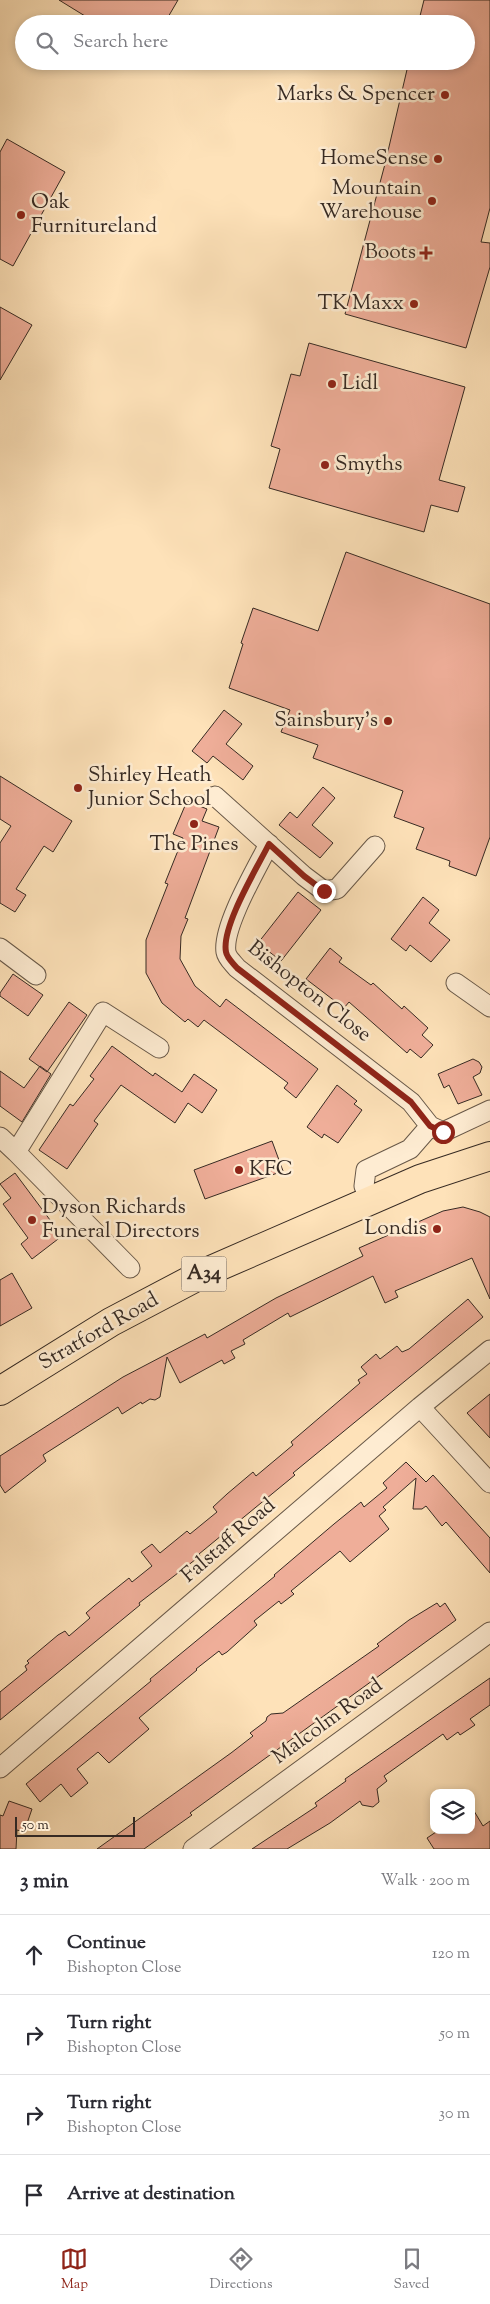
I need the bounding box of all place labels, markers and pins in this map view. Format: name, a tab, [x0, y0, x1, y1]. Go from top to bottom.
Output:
place label: Marks & Spencer	[277, 80, 435, 110]
marker: Marks & Spencer	[439, 89, 451, 101]
place label: HomeSense	[320, 144, 428, 174]
marker: HomeSense	[432, 153, 444, 165]
place label: Mountain Warehouse	[319, 174, 422, 228]
place label: Oak Furnitureland	[31, 188, 157, 242]
marker: Mountain Warehouse	[426, 195, 438, 207]
marker: Oak Furnitureland	[15, 209, 27, 221]
place label: Boots	[364, 238, 416, 268]
marker: Boots	[420, 247, 432, 259]
place label: TK Maxx	[318, 289, 404, 319]
marker: TK Maxx	[408, 298, 420, 310]
place label: Lidl	[342, 369, 378, 399]
marker: Lidl	[326, 378, 338, 390]
place label: Smyths	[335, 450, 402, 480]
marker: Smyths	[319, 459, 331, 471]
place label: Sainsbury's	[274, 706, 378, 736]
marker: Sainsbury's	[382, 715, 394, 727]
place label: Shirley Heath Junior School	[87, 761, 212, 815]
marker: Shirley Heath Junior School	[72, 782, 84, 794]
marker: The Pines	[188, 818, 200, 830]
place label: The Pines	[150, 830, 238, 860]
place label: KFC	[249, 1155, 293, 1185]
marker: KFC	[233, 1164, 245, 1176]
place label: Dyson Richards Funeral Directors	[42, 1193, 200, 1247]
marker: Dyson Richards Funeral Directors	[26, 1214, 38, 1226]
place label: Londis	[365, 1214, 427, 1244]
marker: Londis	[431, 1223, 443, 1235]

